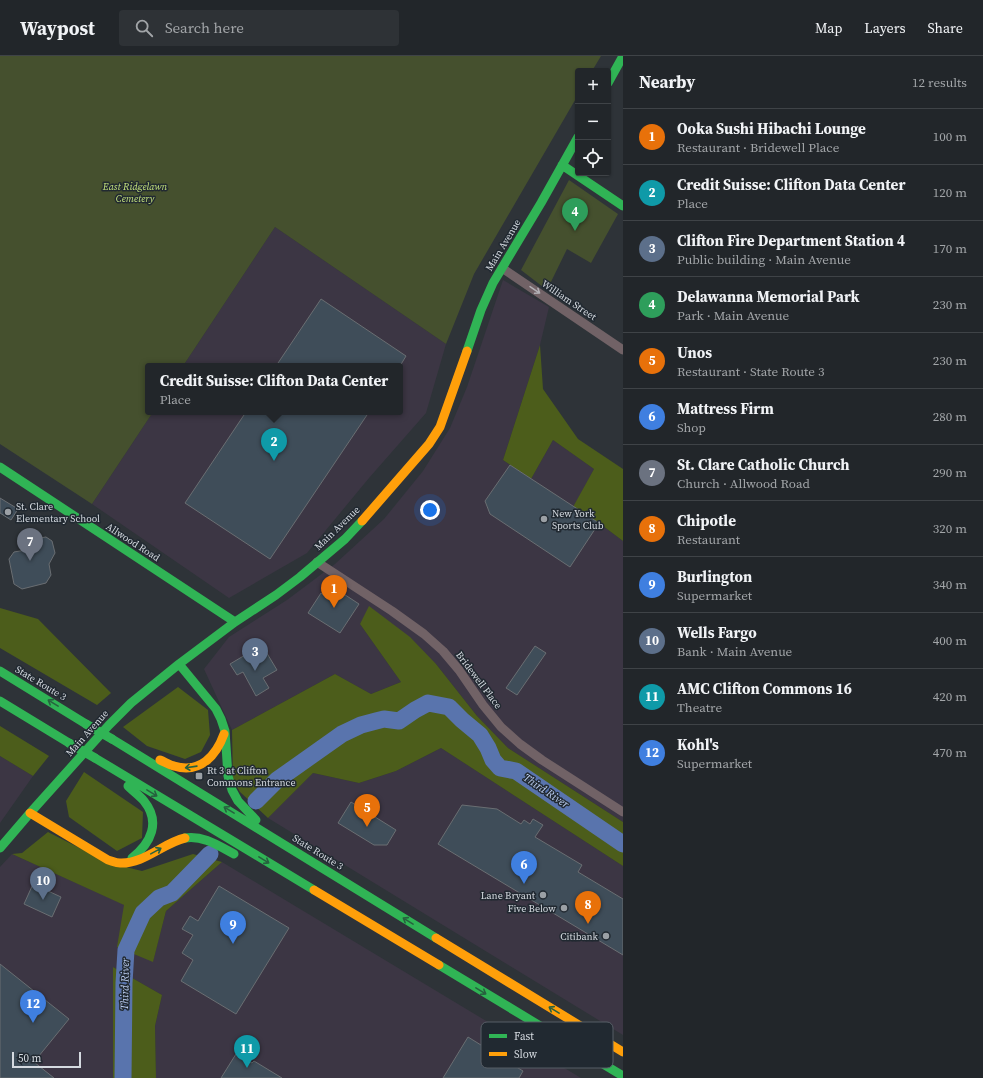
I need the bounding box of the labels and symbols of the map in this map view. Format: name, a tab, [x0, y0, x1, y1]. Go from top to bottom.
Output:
park label: East Ridgelawn Cemetery	[102, 180, 168, 205]
pin: 4	[562, 198, 588, 231]
street label: Main Avenue	[482, 217, 524, 273]
street label: William Street	[539, 277, 600, 324]
one-way arrow	[529, 286, 540, 294]
pin: 2	[261, 428, 287, 461]
place label: St. Clare Elementary School	[16, 500, 100, 525]
your location	[420, 500, 440, 520]
street label: Main Avenue	[312, 503, 362, 553]
marker: St. Clare Elementary School	[3, 507, 13, 517]
place label: New York Sports Club	[552, 507, 604, 532]
marker: New York Sports Club	[539, 514, 549, 524]
street label: Allwood Road	[104, 520, 163, 564]
pin: 7	[17, 528, 43, 561]
pin: 1	[321, 575, 347, 608]
pin: 3	[242, 638, 268, 671]
street label: Bridewell Place	[453, 649, 505, 711]
street label: State Route 3	[13, 663, 69, 703]
one-way arrow	[47, 699, 59, 707]
street label: Main Avenue	[63, 707, 111, 759]
one-way arrow	[185, 763, 198, 771]
place label: Rt 3 at Clifton Commons Entrance	[207, 764, 296, 789]
water label: Third River	[520, 770, 572, 812]
marker: Rt 3 at Clifton Commons Entrance	[194, 771, 204, 781]
one-way arrow	[146, 789, 157, 797]
pin: 5	[354, 794, 380, 827]
one-way arrow	[223, 806, 235, 814]
street label: State Route 3	[290, 831, 346, 873]
one-way arrow	[150, 847, 162, 854]
pin: 6	[511, 851, 537, 884]
one-way arrow	[258, 857, 270, 865]
pin: 10	[30, 867, 56, 900]
place label: Lane Bryant	[481, 889, 536, 902]
marker: Lane Bryant	[538, 890, 548, 900]
pin: 8	[575, 891, 601, 924]
place label: Five Below	[508, 902, 556, 915]
marker: Five Below	[559, 903, 569, 913]
pin: 9	[220, 911, 246, 944]
one-way arrow	[403, 917, 414, 925]
place label: Citibank	[560, 930, 599, 943]
marker: Citibank	[601, 931, 611, 941]
water label: Third River	[117, 957, 133, 1010]
one-way arrow	[475, 987, 487, 995]
pin: 12	[20, 990, 46, 1023]
one-way arrow	[548, 1006, 560, 1014]
legend	[481, 1022, 613, 1068]
text: Fast	[514, 1029, 534, 1044]
pin: 11	[234, 1035, 260, 1068]
text: Slow	[514, 1047, 538, 1062]
scale bar	[12, 1050, 81, 1069]

